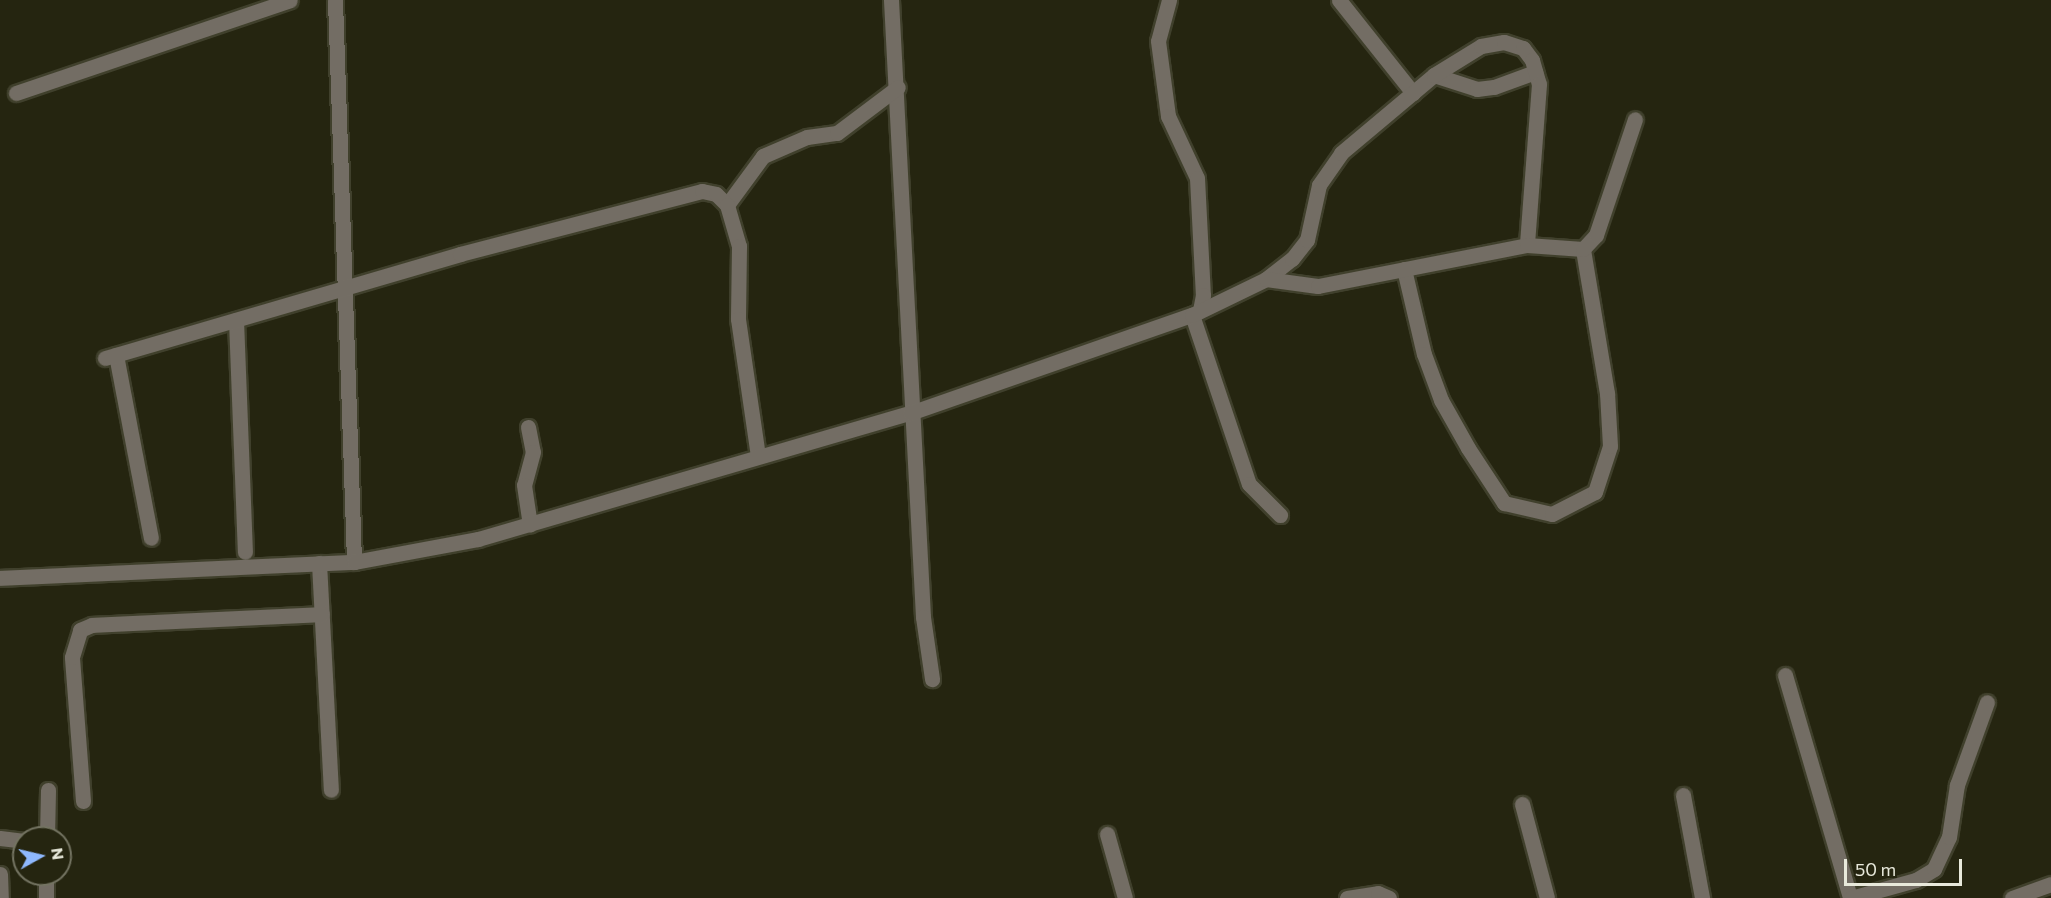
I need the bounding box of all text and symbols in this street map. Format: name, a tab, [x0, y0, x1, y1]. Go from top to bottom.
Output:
north arrow	[12, 826, 72, 886]
text: N	[48, 846, 69, 861]
scale bar	[1847, 847, 1966, 885]
text: 50 m	[1855, 858, 1896, 880]

